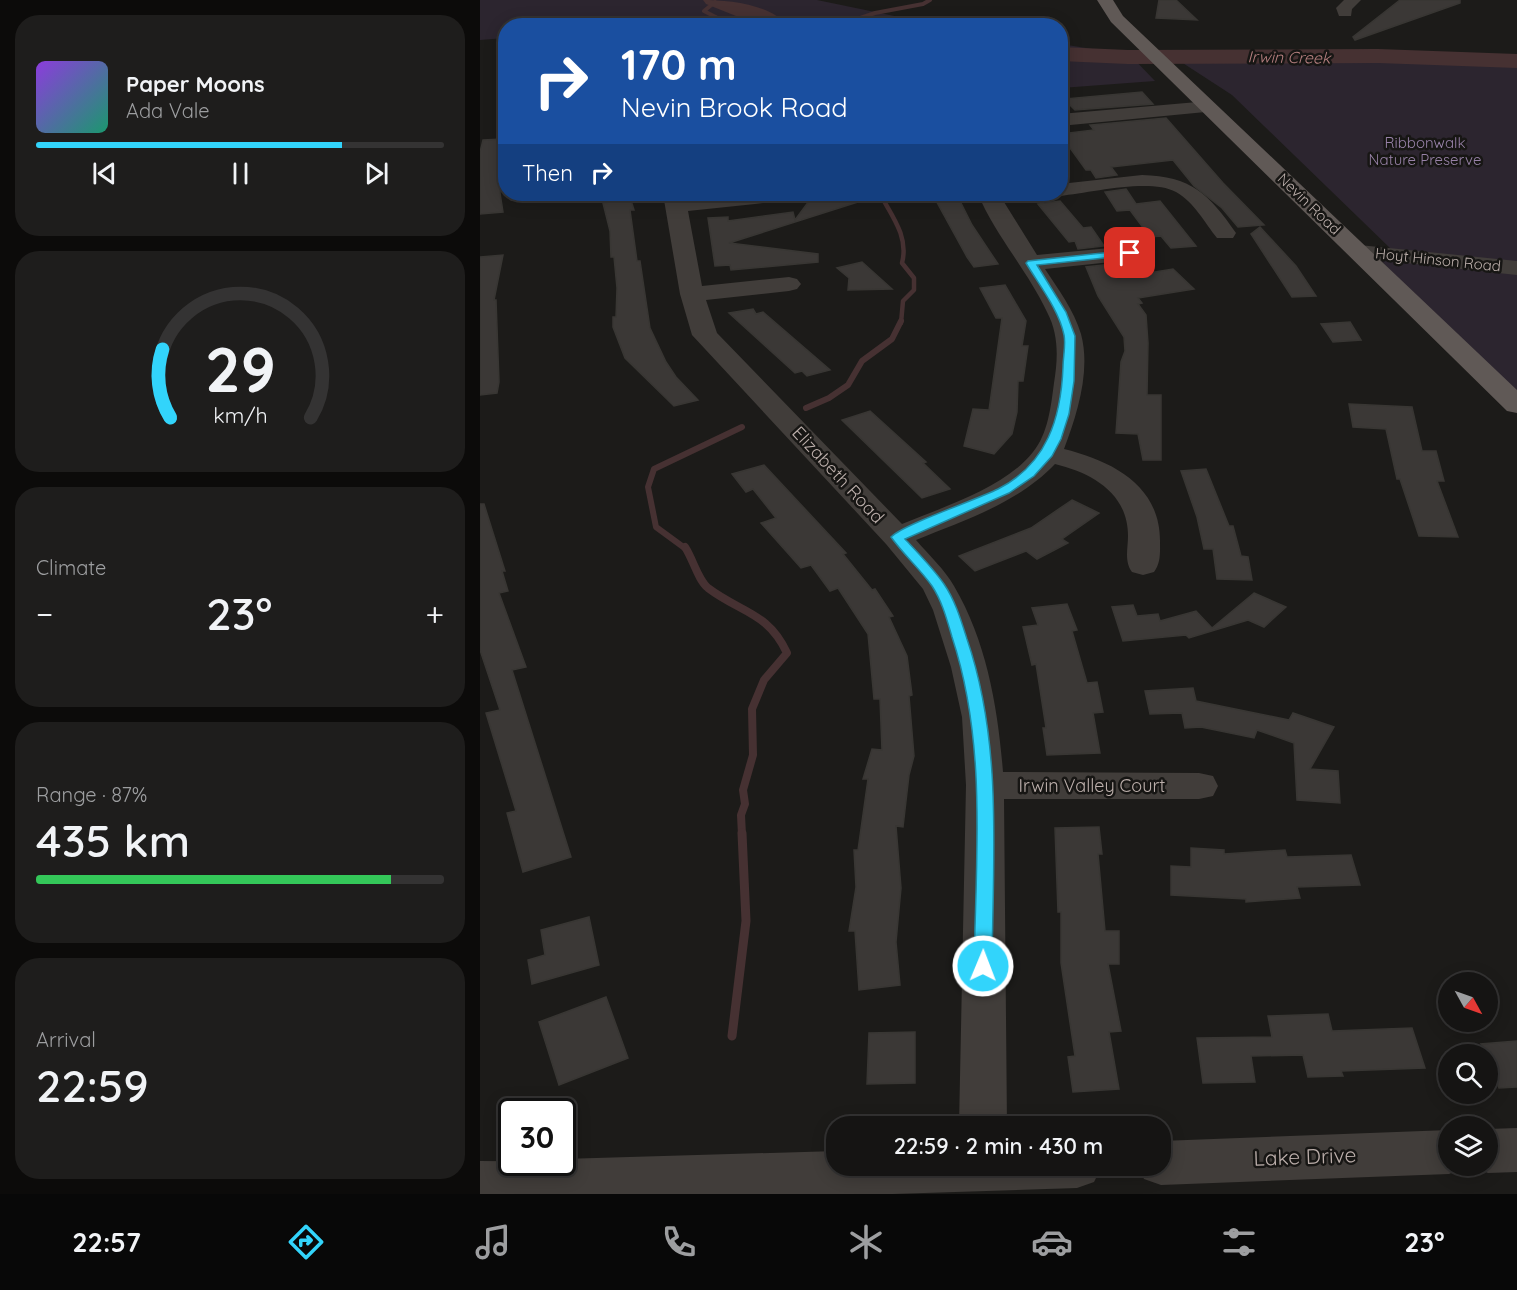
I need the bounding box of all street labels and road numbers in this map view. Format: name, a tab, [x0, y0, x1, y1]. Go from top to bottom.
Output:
street label: Nevin Road	[1274, 169, 1345, 238]
street label: Hoyt Hinson Road	[1374, 243, 1502, 276]
street label: Elizabeth Road	[787, 421, 889, 528]
street label: Irwin Valley Court	[1019, 774, 1165, 797]
street label: Lake Drive	[1253, 1141, 1357, 1171]

